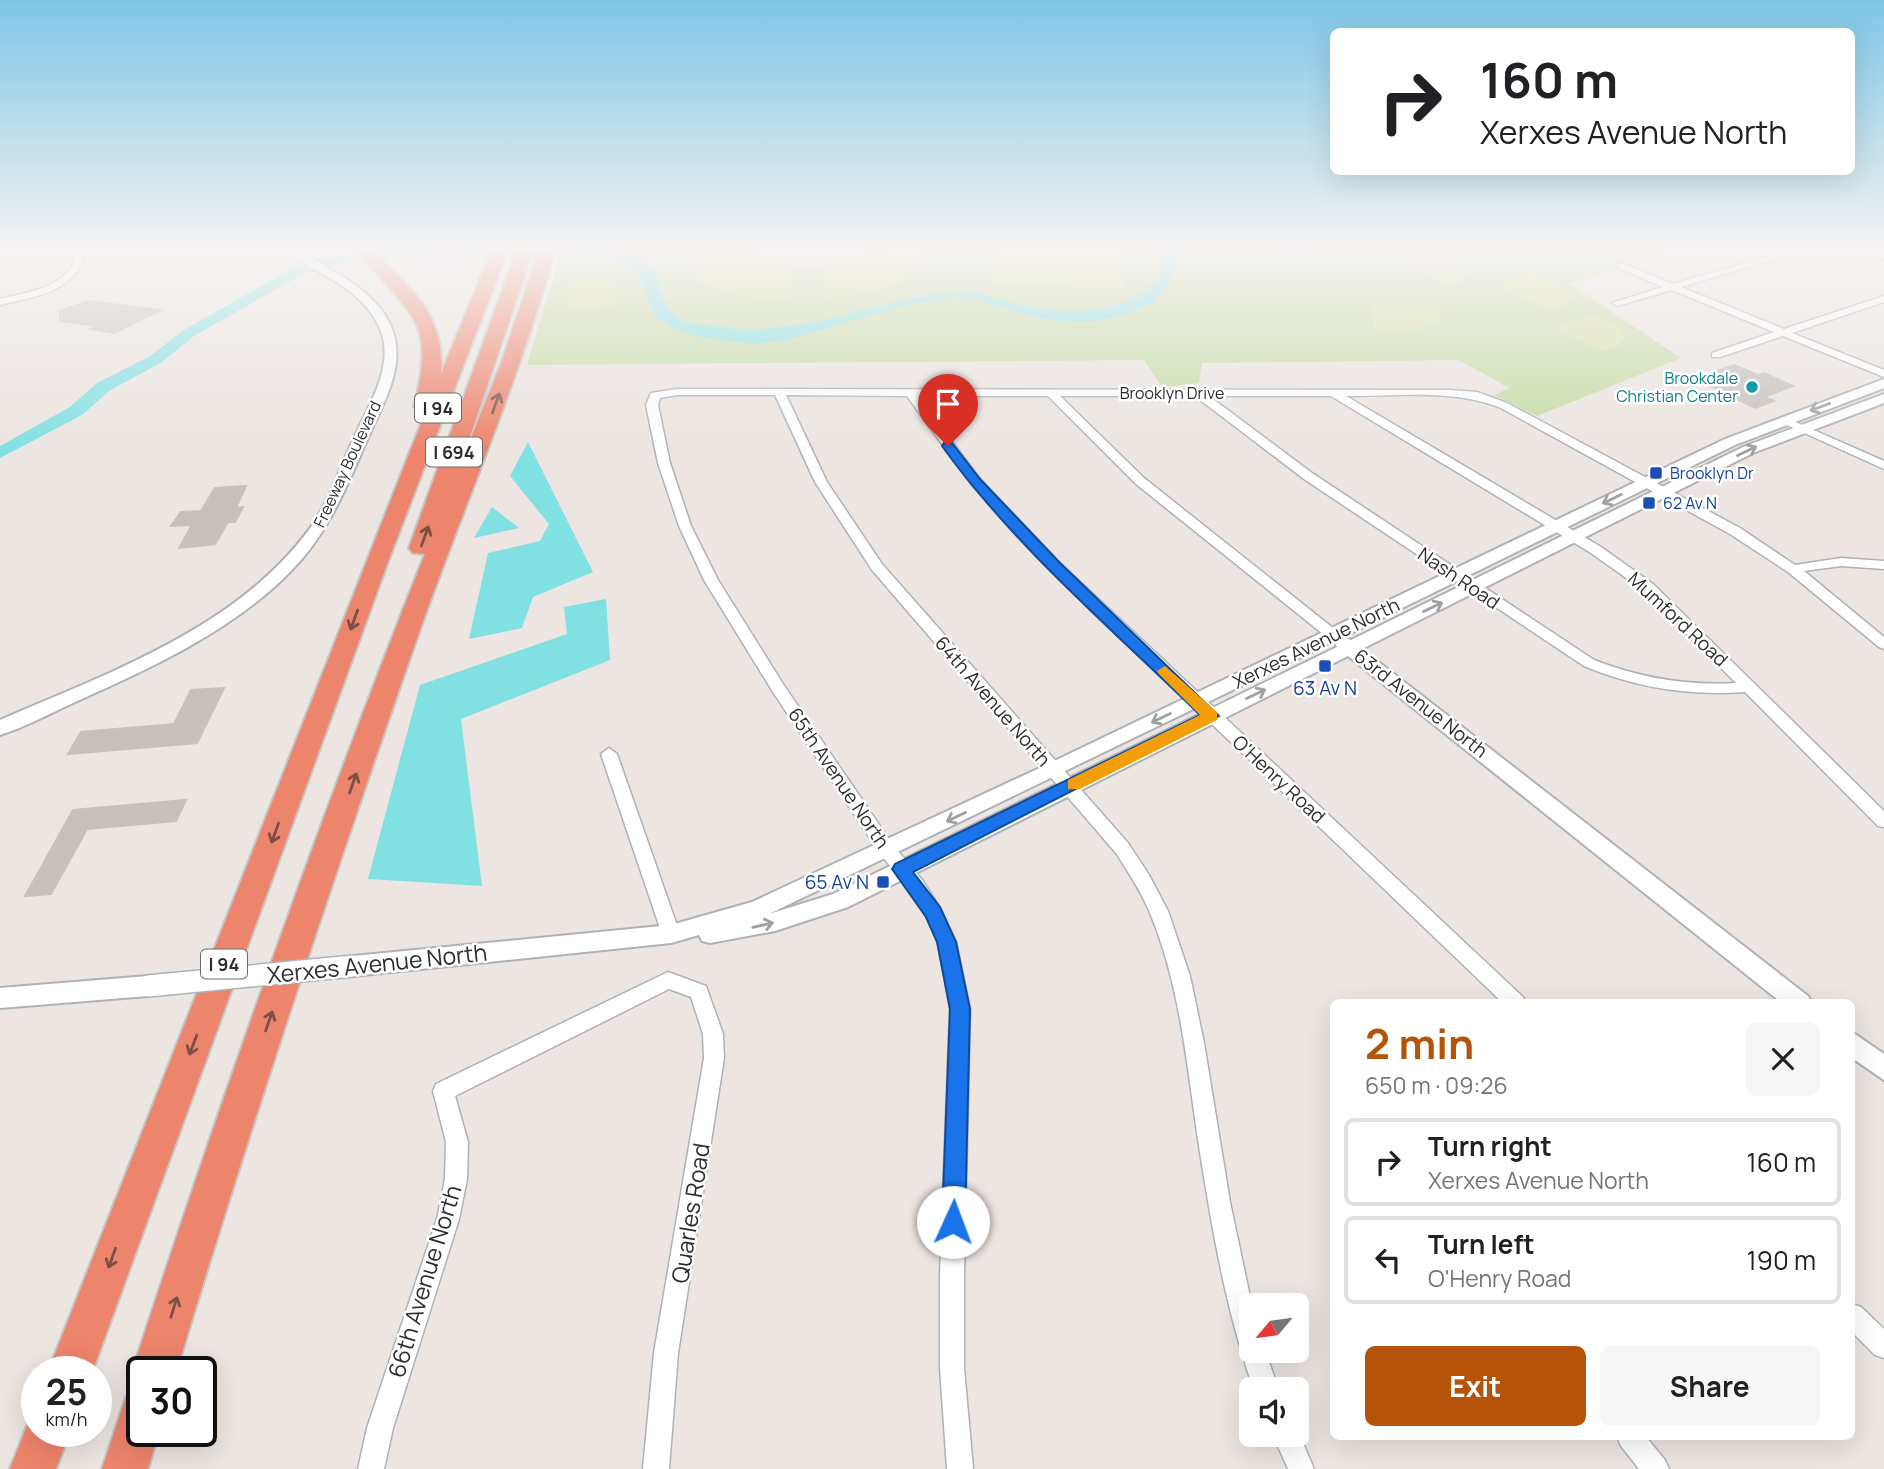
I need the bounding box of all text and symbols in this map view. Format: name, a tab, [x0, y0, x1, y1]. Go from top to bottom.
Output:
text: 160 m	[1480, 46, 1618, 113]
icon: right	[1365, 56, 1456, 147]
text: Xerxes Avenue North	[1480, 110, 1787, 154]
place label: Brookdale Christian Center	[1616, 367, 1738, 407]
pin	[918, 374, 978, 446]
marker: Brookdale Christian Center	[1744, 379, 1760, 395]
street label: Brooklyn Drive	[1120, 382, 1224, 404]
icon: arrive	[929, 385, 967, 423]
one-way arrow	[491, 393, 503, 415]
road number: I 94	[415, 394, 461, 422]
street label: Freeway Boulevard	[308, 397, 386, 531]
one-way arrow	[1809, 402, 1831, 414]
road number: I 694	[426, 438, 482, 466]
one-way arrow	[1736, 444, 1757, 458]
place label: Brooklyn Dr	[1670, 462, 1754, 484]
marker: Brooklyn Dr	[1648, 465, 1664, 481]
place label: 62 Av N	[1663, 492, 1717, 514]
one-way arrow	[1602, 493, 1623, 506]
marker: 62 Av N	[1641, 495, 1657, 511]
one-way arrow	[420, 526, 432, 548]
street label: Nash Road	[1413, 541, 1505, 615]
street label: Mumford Road	[1622, 566, 1734, 672]
street label: Xerxes Avenue North	[1228, 591, 1404, 695]
one-way arrow	[1422, 599, 1443, 613]
one-way arrow	[347, 608, 360, 630]
street label: 64th Avenue North	[929, 630, 1057, 772]
street label: 63rd Avenue North	[1349, 643, 1493, 763]
marker: 63 Av N	[1317, 658, 1333, 674]
place label: 63 Av N	[1293, 675, 1357, 701]
one-way arrow	[1245, 686, 1266, 700]
street label: 65th Avenue North	[782, 703, 896, 853]
one-way arrow	[1151, 711, 1172, 725]
street label: O'Henry Road	[1227, 729, 1331, 829]
one-way arrow	[348, 773, 360, 795]
one-way arrow	[946, 810, 967, 824]
one-way arrow	[267, 821, 280, 843]
place label: 65 Av N	[805, 869, 869, 895]
marker: 65 Av N	[875, 874, 891, 890]
one-way arrow	[751, 918, 773, 931]
street label: Xerxes Avenue North	[266, 936, 488, 990]
road number: I 94	[201, 950, 247, 979]
one-way arrow	[264, 1011, 276, 1033]
text: 2 min	[1365, 1014, 1474, 1072]
button: close	[1746, 1022, 1820, 1096]
one-way arrow	[186, 1034, 198, 1056]
text: 650 m · 09:26	[1365, 1069, 1508, 1101]
text: Turn right	[1428, 1128, 1552, 1164]
street label: Quarles Road	[663, 1141, 717, 1285]
icon: right	[1369, 1143, 1407, 1181]
text: 160 m	[1747, 1144, 1816, 1180]
text: Xerxes Avenue North	[1428, 1164, 1649, 1196]
street label: 66th Avenue North	[379, 1181, 469, 1381]
position arrow	[916, 1185, 990, 1259]
text: Turn left	[1428, 1226, 1535, 1262]
icon: left	[1369, 1241, 1407, 1279]
text: 190 m	[1747, 1242, 1816, 1278]
one-way arrow	[105, 1246, 117, 1268]
text: O'Henry Road	[1428, 1262, 1571, 1294]
north arrow	[1239, 1293, 1309, 1363]
map controls	[1239, 1293, 1309, 1447]
one-way arrow	[169, 1296, 182, 1318]
button: Exit	[1365, 1346, 1586, 1426]
button: Share	[1600, 1346, 1820, 1426]
speed limit sign: 30	[126, 1356, 217, 1447]
text: 25	[46, 1368, 87, 1416]
button: sound	[1239, 1377, 1309, 1447]
text: km/h	[46, 1407, 87, 1431]

